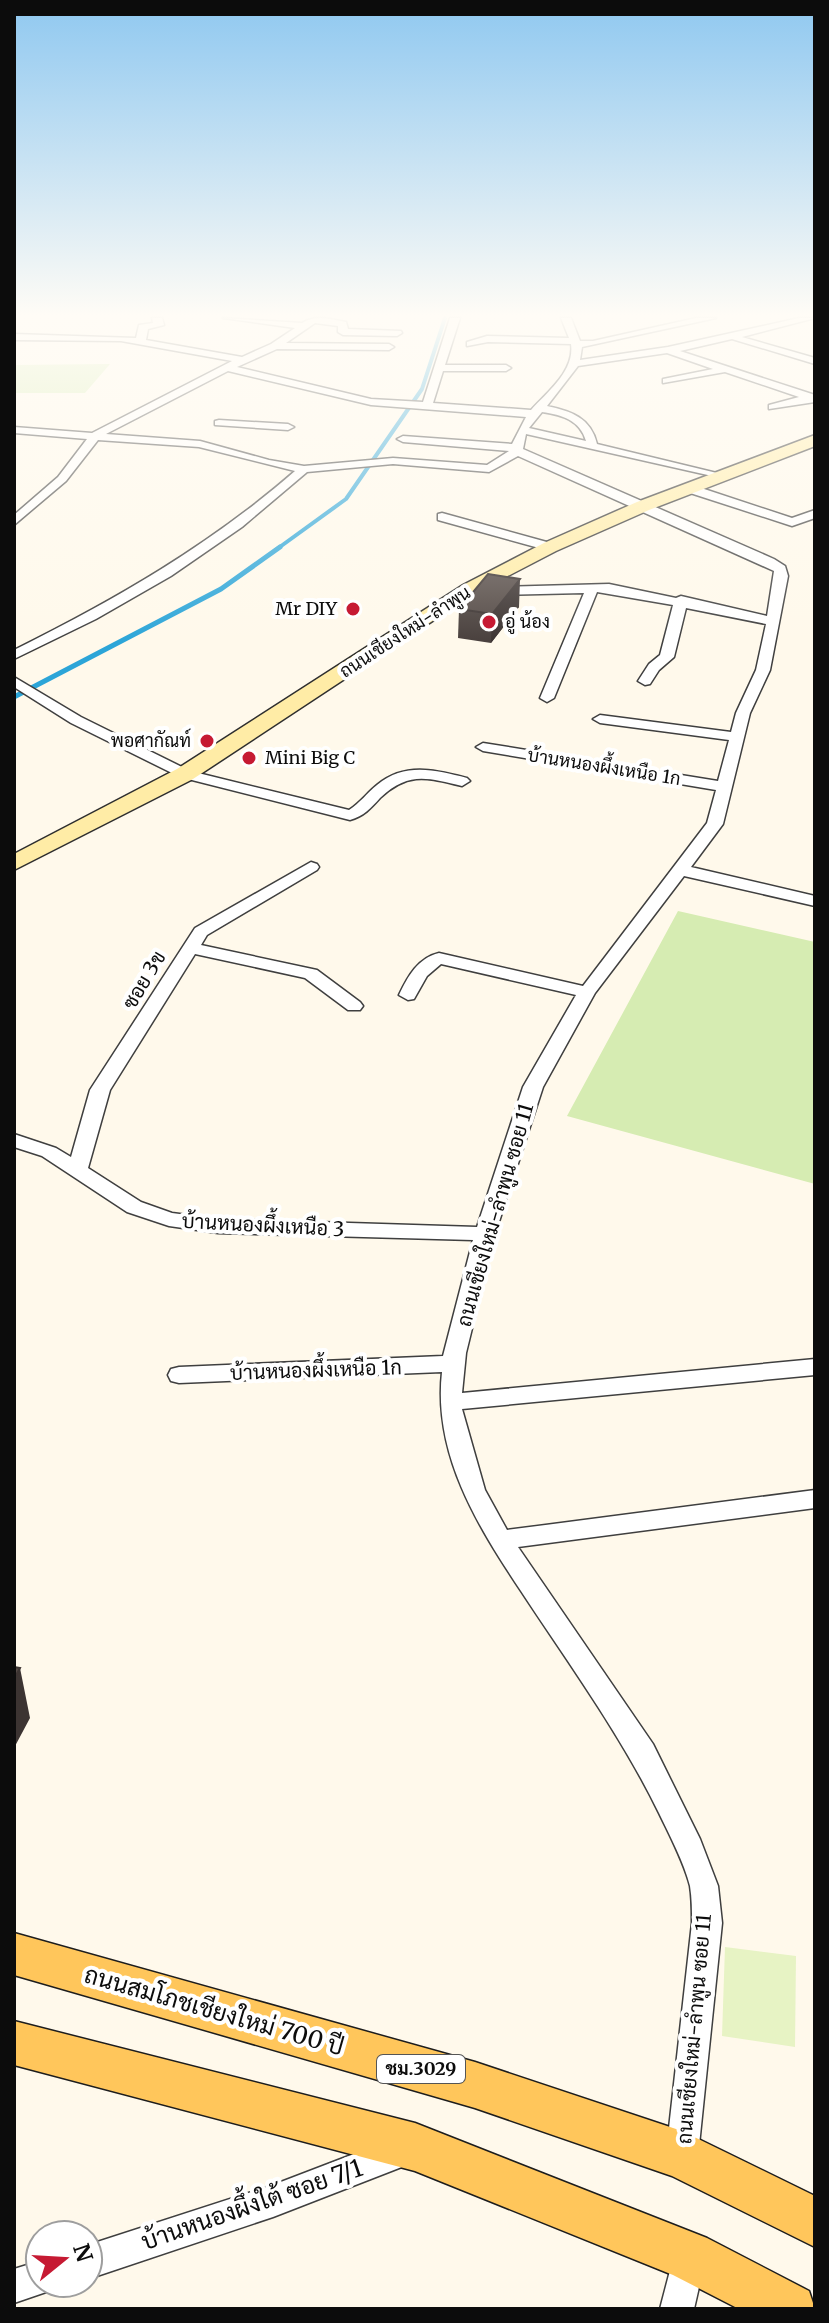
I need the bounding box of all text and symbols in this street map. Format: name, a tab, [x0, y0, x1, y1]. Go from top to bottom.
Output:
street label: ถนนเชียงใหม่-ลำพูน	[334, 580, 476, 684]
place label: Mr DIY	[275, 597, 337, 620]
marker: Mr DIY	[344, 600, 362, 618]
place label: อู่ น้อง	[505, 610, 550, 635]
marker: อู่ น้อง	[480, 613, 498, 631]
place label: พอศากัณท์	[111, 728, 191, 752]
marker: พอศากัณท์	[198, 732, 216, 750]
street label: บ้านหนองผึ้งเหนือ 1ก	[526, 739, 683, 790]
place label: Mini Big C	[265, 746, 355, 769]
marker: Mini Big C	[240, 749, 258, 767]
street label: ซอย 3ข	[116, 946, 171, 1013]
street label: ถนนเชียงใหม่-ลำพูน ซอย 11	[451, 1100, 541, 1330]
street label: บ้านหนองผึ้งเหนือ 3	[181, 1203, 345, 1241]
street label: บ้านหนองผึ้งเหนือ 1ก	[229, 1349, 402, 1385]
street label: ถนนเชียงใหม่-ลำพูน ซอย 11	[671, 1913, 719, 2145]
street label: ถนนสมโภชเชียงใหม่ 700 ปี	[81, 1959, 347, 2062]
road number: ชม.3029	[377, 2055, 465, 2083]
street label: บ้านหนองผึ้งใต้ ซอย 7/1	[135, 2147, 367, 2257]
north arrow	[24, 2219, 104, 2299]
text: N	[67, 2240, 99, 2266]

